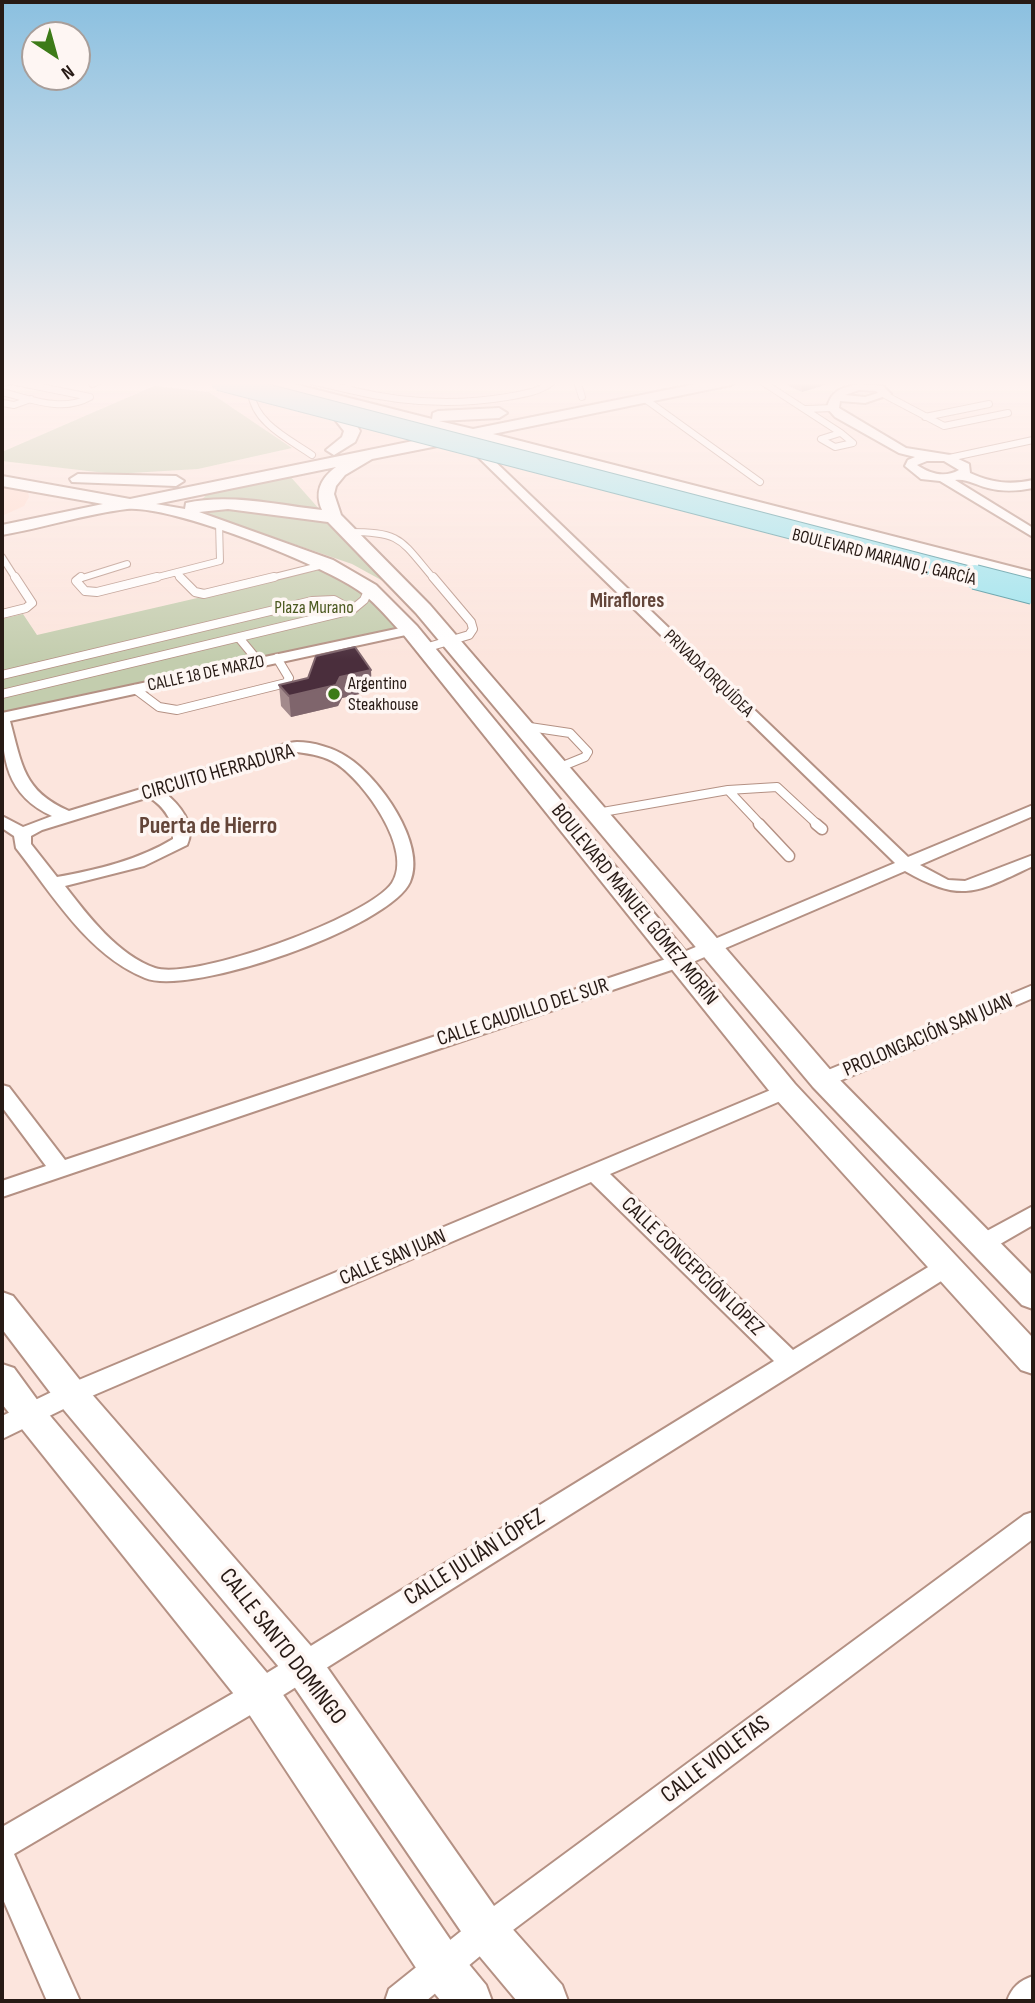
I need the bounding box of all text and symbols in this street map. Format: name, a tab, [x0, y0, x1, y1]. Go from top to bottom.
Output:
north arrow	[21, 21, 91, 91]
text: N	[57, 59, 78, 84]
street label: BOULEVARD MARIANO J. GARCÍA	[790, 525, 978, 591]
district label: Miraflores	[590, 589, 664, 615]
park label: Plaza Murano	[274, 597, 354, 619]
street label: PRIVADA ORQUÍDEA	[659, 626, 757, 722]
street label: CALLE 18 DE MARZO	[146, 651, 266, 697]
place label: Argentino Steakhouse	[348, 673, 418, 716]
marker: Argentino Steakhouse	[326, 686, 342, 702]
street label: CIRCUITO HERRADURA	[139, 739, 297, 807]
street label: BOULEVARD MANUEL GÓMEZ MORÍN	[545, 799, 723, 1011]
district label: Puerta de Hierro	[139, 813, 277, 841]
street label: CALLE CAUDILLO DEL SUR	[434, 973, 612, 1053]
street label: PROLONGACIÓN SAN JUAN	[839, 989, 1017, 1083]
street label: CALLE CONCEPCIÓN LÓPEZ	[615, 1193, 769, 1341]
street label: CALLE SAN JUAN	[336, 1224, 450, 1292]
street label: CALLE JULIÁN LÓPEZ	[399, 1503, 551, 1613]
street label: CALLE SANTO DOMINGO	[212, 1563, 352, 1731]
street label: CALLE VIOLETAS	[656, 1710, 776, 1810]

